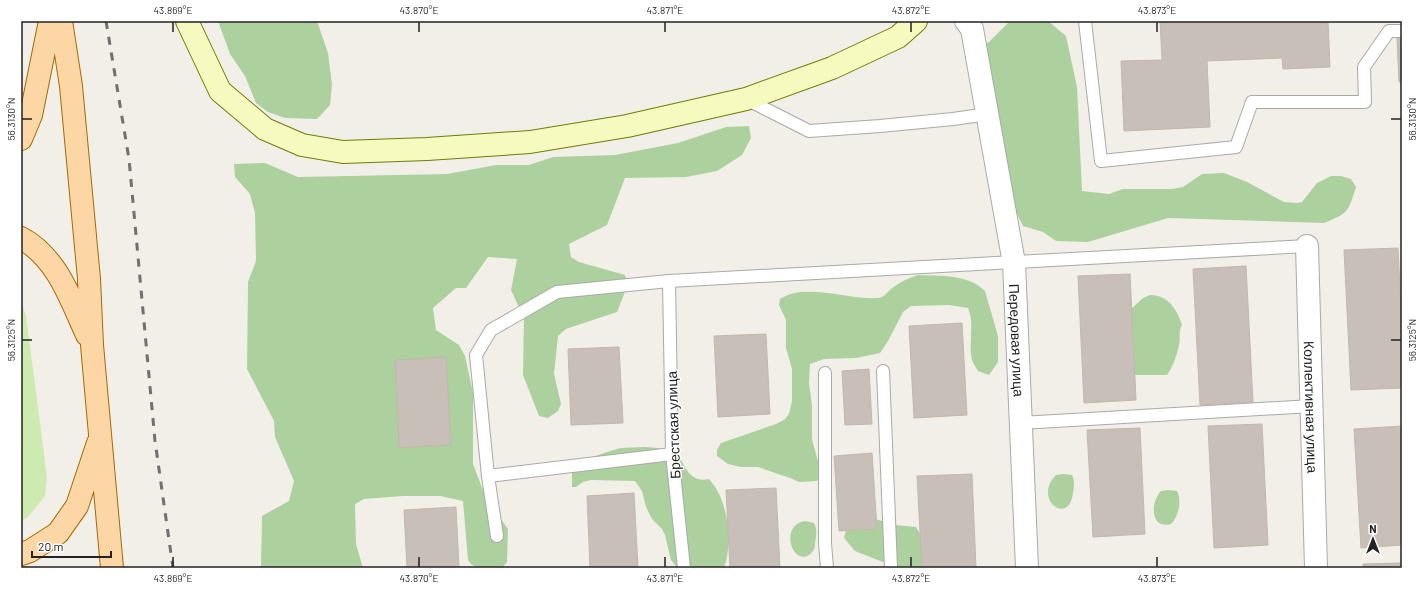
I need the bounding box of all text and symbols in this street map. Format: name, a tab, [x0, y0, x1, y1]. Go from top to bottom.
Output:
text: 43.869°E	[154, 4, 192, 16]
text: 43.870°E	[400, 4, 438, 16]
text: 43.871°E	[647, 4, 683, 16]
text: 43.872°E	[892, 4, 930, 16]
text: 43.873°E	[1138, 4, 1176, 16]
text: 56.3130°N	[5, 97, 17, 141]
text: 56.3130°N	[1406, 97, 1418, 141]
street label: Передовая улица	[1006, 283, 1028, 397]
text: 56.3125°N	[5, 319, 17, 361]
text: 56.3125°N	[1406, 319, 1418, 361]
street label: Коллективная улица	[1301, 341, 1322, 473]
street label: Брестская улица	[663, 370, 683, 479]
north arrow	[1353, 519, 1393, 559]
text: N	[1369, 522, 1377, 535]
scale bar	[32, 533, 111, 559]
text: 20 m	[38, 539, 64, 553]
text: 43.869°E	[154, 572, 192, 584]
text: 43.870°E	[400, 572, 438, 584]
text: 43.871°E	[647, 572, 683, 584]
text: 43.872°E	[892, 572, 930, 584]
text: 43.873°E	[1138, 572, 1176, 584]

